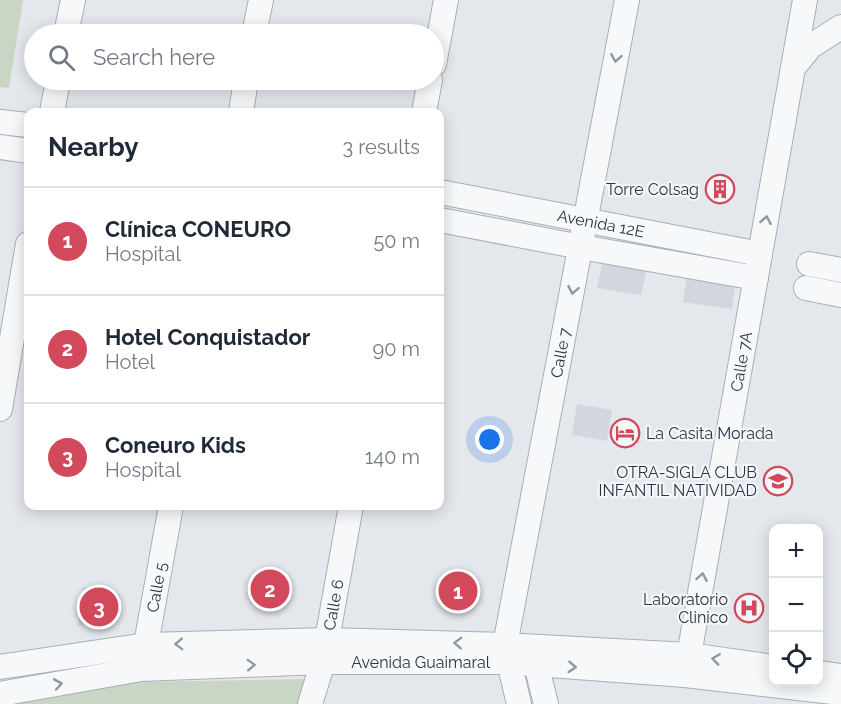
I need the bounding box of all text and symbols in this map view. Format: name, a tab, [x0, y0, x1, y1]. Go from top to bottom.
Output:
search box	[24, 24, 444, 90]
icon: search	[45, 41, 78, 74]
text: Search here	[93, 44, 215, 70]
one-way arrow	[610, 52, 623, 62]
text: Nearby	[48, 132, 138, 162]
text: 3 results	[342, 135, 420, 159]
building icon: Torre Colsag	[704, 173, 736, 205]
place label: Torre Colsag	[606, 180, 699, 199]
street label: Avenida 12E	[556, 205, 647, 241]
one-way arrow	[759, 215, 772, 225]
text: Clínica CONEURO	[105, 216, 291, 242]
text: 1	[63, 229, 72, 253]
text: 50 m	[373, 229, 420, 253]
text: Hospital	[105, 242, 181, 266]
one-way arrow	[567, 285, 580, 295]
text: Hotel Conquistador	[105, 324, 310, 350]
street label: Calle 7	[546, 326, 574, 379]
street label: Calle 7A	[726, 330, 756, 393]
text: 2	[62, 337, 73, 361]
text: 90 m	[373, 337, 420, 361]
text: Hotel	[105, 350, 155, 374]
hotel icon: La Casita Morada	[609, 417, 641, 449]
place label: La Casita Morada	[646, 424, 774, 443]
your location	[475, 425, 504, 454]
text: Coneuro Kids	[105, 432, 246, 458]
text: 3	[62, 445, 73, 469]
text: 140 m	[365, 445, 420, 469]
text: Hospital	[105, 458, 181, 482]
place label: OTRA-SIGLA CLUB INFANTIL NATIVIDAD	[598, 463, 757, 500]
school or university icon: OTRA-SIGLA CLUB INFANTIL NATIVIDAD	[762, 465, 794, 497]
map controls	[769, 524, 823, 686]
button: +	[769, 524, 823, 578]
street label: Calle 5	[142, 560, 170, 614]
pin: 2	[250, 566, 290, 612]
pin: 1	[438, 568, 478, 614]
one-way arrow	[696, 572, 708, 582]
street label: Calle 6	[319, 578, 347, 632]
button: −	[769, 578, 823, 632]
pin: 3	[80, 584, 118, 630]
place label: Laboratorio Clinico	[643, 590, 728, 627]
hospital icon: Laboratorio Clinico	[733, 592, 765, 624]
button: locate	[769, 632, 823, 686]
one-way arrow	[454, 637, 463, 650]
one-way arrow	[175, 638, 184, 650]
street label: Avenida Guaimaral	[351, 653, 491, 672]
one-way arrow	[711, 653, 720, 665]
one-way arrow	[247, 659, 256, 671]
one-way arrow	[568, 660, 577, 673]
one-way arrow	[52, 678, 62, 691]

